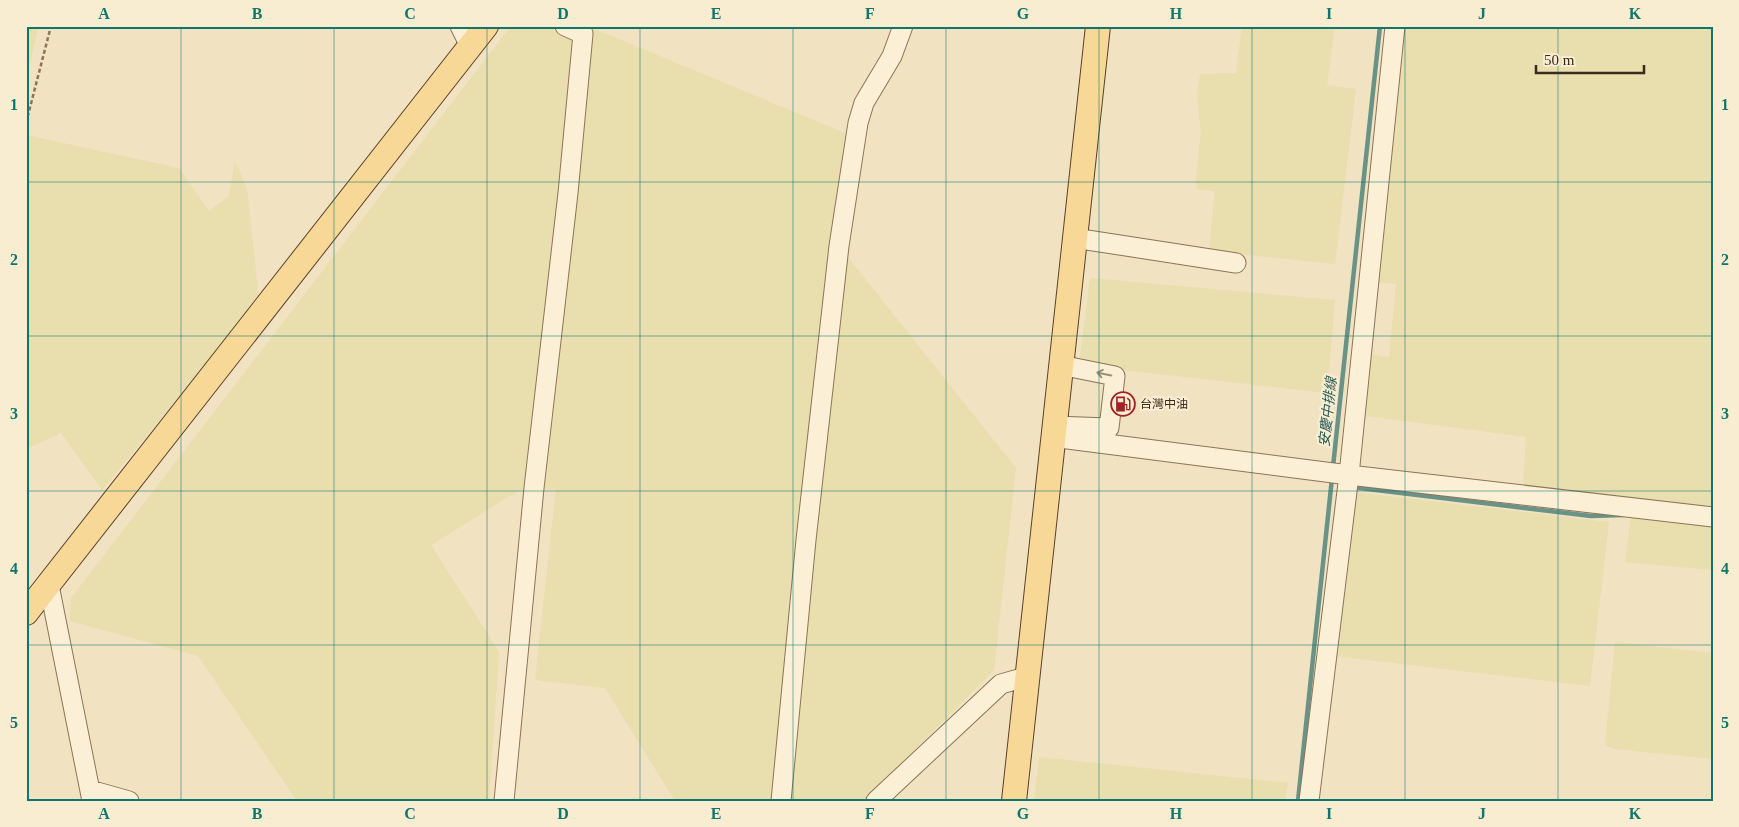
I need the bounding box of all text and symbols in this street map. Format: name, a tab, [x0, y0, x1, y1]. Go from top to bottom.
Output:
text: A	[98, 5, 110, 22]
text: B	[252, 5, 263, 22]
text: C	[404, 5, 416, 22]
text: D	[557, 5, 569, 22]
text: E	[711, 5, 721, 22]
text: F	[865, 5, 875, 22]
text: G	[1017, 5, 1030, 22]
text: H	[1170, 5, 1183, 22]
text: I	[1326, 5, 1332, 22]
text: J	[1478, 5, 1486, 22]
text: K	[1629, 5, 1642, 22]
scale bar	[1536, 42, 1644, 74]
text: 50 m	[1544, 52, 1575, 68]
text: 1	[10, 96, 18, 113]
text: 1	[1721, 96, 1729, 113]
text: 2	[10, 251, 18, 268]
text: 2	[1721, 251, 1729, 268]
one-way arrow	[1096, 368, 1112, 378]
water label: 安慶中排線	[1317, 374, 1339, 448]
fuel station icon: 台灣中油	[1110, 391, 1136, 417]
place label: 台灣中油	[1140, 397, 1188, 411]
text: 3	[10, 405, 18, 422]
text: 3	[1721, 405, 1729, 422]
text: 4	[10, 560, 18, 577]
text: 4	[1721, 560, 1729, 577]
text: 5	[10, 714, 18, 731]
text: 5	[1721, 714, 1729, 731]
text: A	[98, 805, 110, 822]
text: B	[252, 805, 263, 822]
text: C	[404, 805, 416, 822]
text: D	[557, 805, 569, 822]
text: E	[711, 805, 721, 822]
text: F	[865, 805, 875, 822]
text: G	[1017, 805, 1030, 822]
text: H	[1170, 805, 1183, 822]
text: I	[1326, 805, 1332, 822]
text: J	[1478, 805, 1486, 822]
text: K	[1629, 805, 1642, 822]

